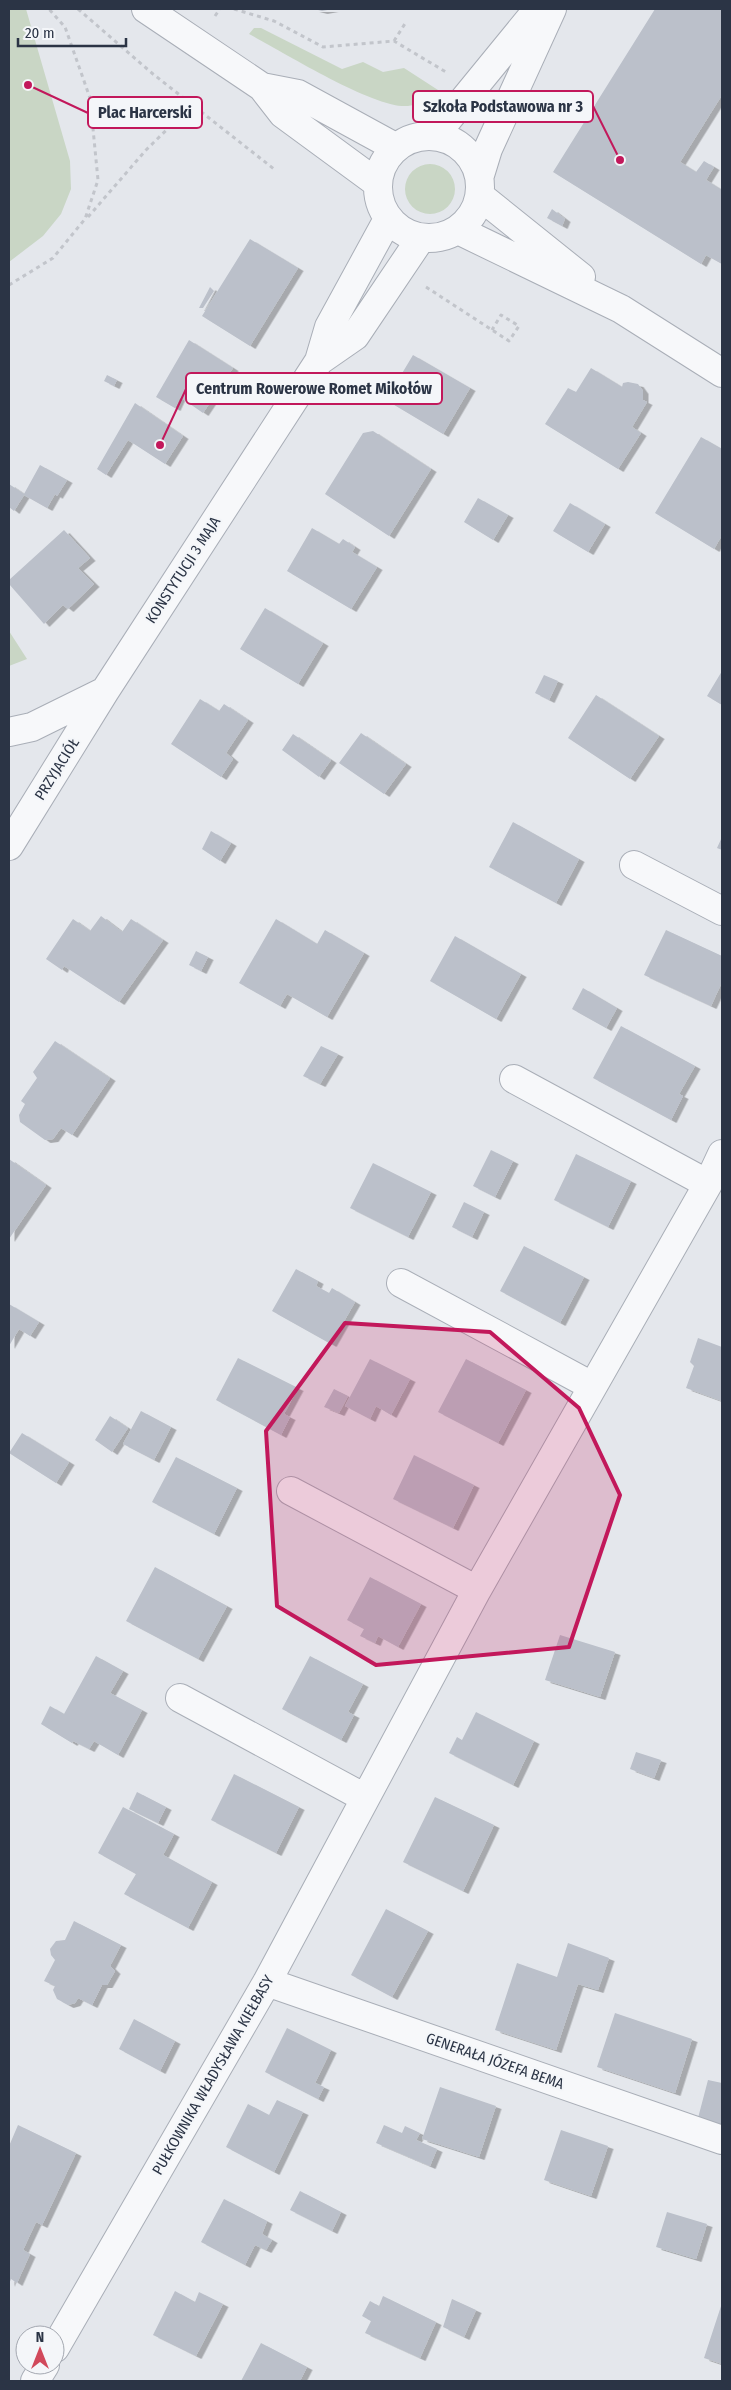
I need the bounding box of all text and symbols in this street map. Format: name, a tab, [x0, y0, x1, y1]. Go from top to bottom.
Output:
scale bar	[18, 15, 125, 47]
text: 20 m	[25, 24, 55, 42]
callout: Szkoła Podstawowa nr 3	[413, 91, 593, 122]
callout: Plac Harcerski	[88, 97, 202, 128]
text: Szkoła Podstawowa nr 3	[423, 97, 584, 116]
text: Plac Harcerski	[98, 103, 192, 122]
callout: Centrum Rowerowe Romet Mikołów	[186, 373, 442, 404]
text: Centrum Rowerowe Romet Mikołów	[196, 379, 432, 398]
street label: KONSTYTUCJI 3 MAJA	[142, 513, 224, 627]
street label: PRZYJACIÓŁ	[31, 734, 83, 803]
street label: PUŁKOWNIKA WŁADYSŁAWA KIEŁBASY	[148, 1972, 278, 2178]
street label: GENERAŁA JÓZEFA BEMA	[424, 2029, 566, 2093]
north arrow	[15, 2325, 65, 2375]
text: N	[36, 2329, 44, 2346]

